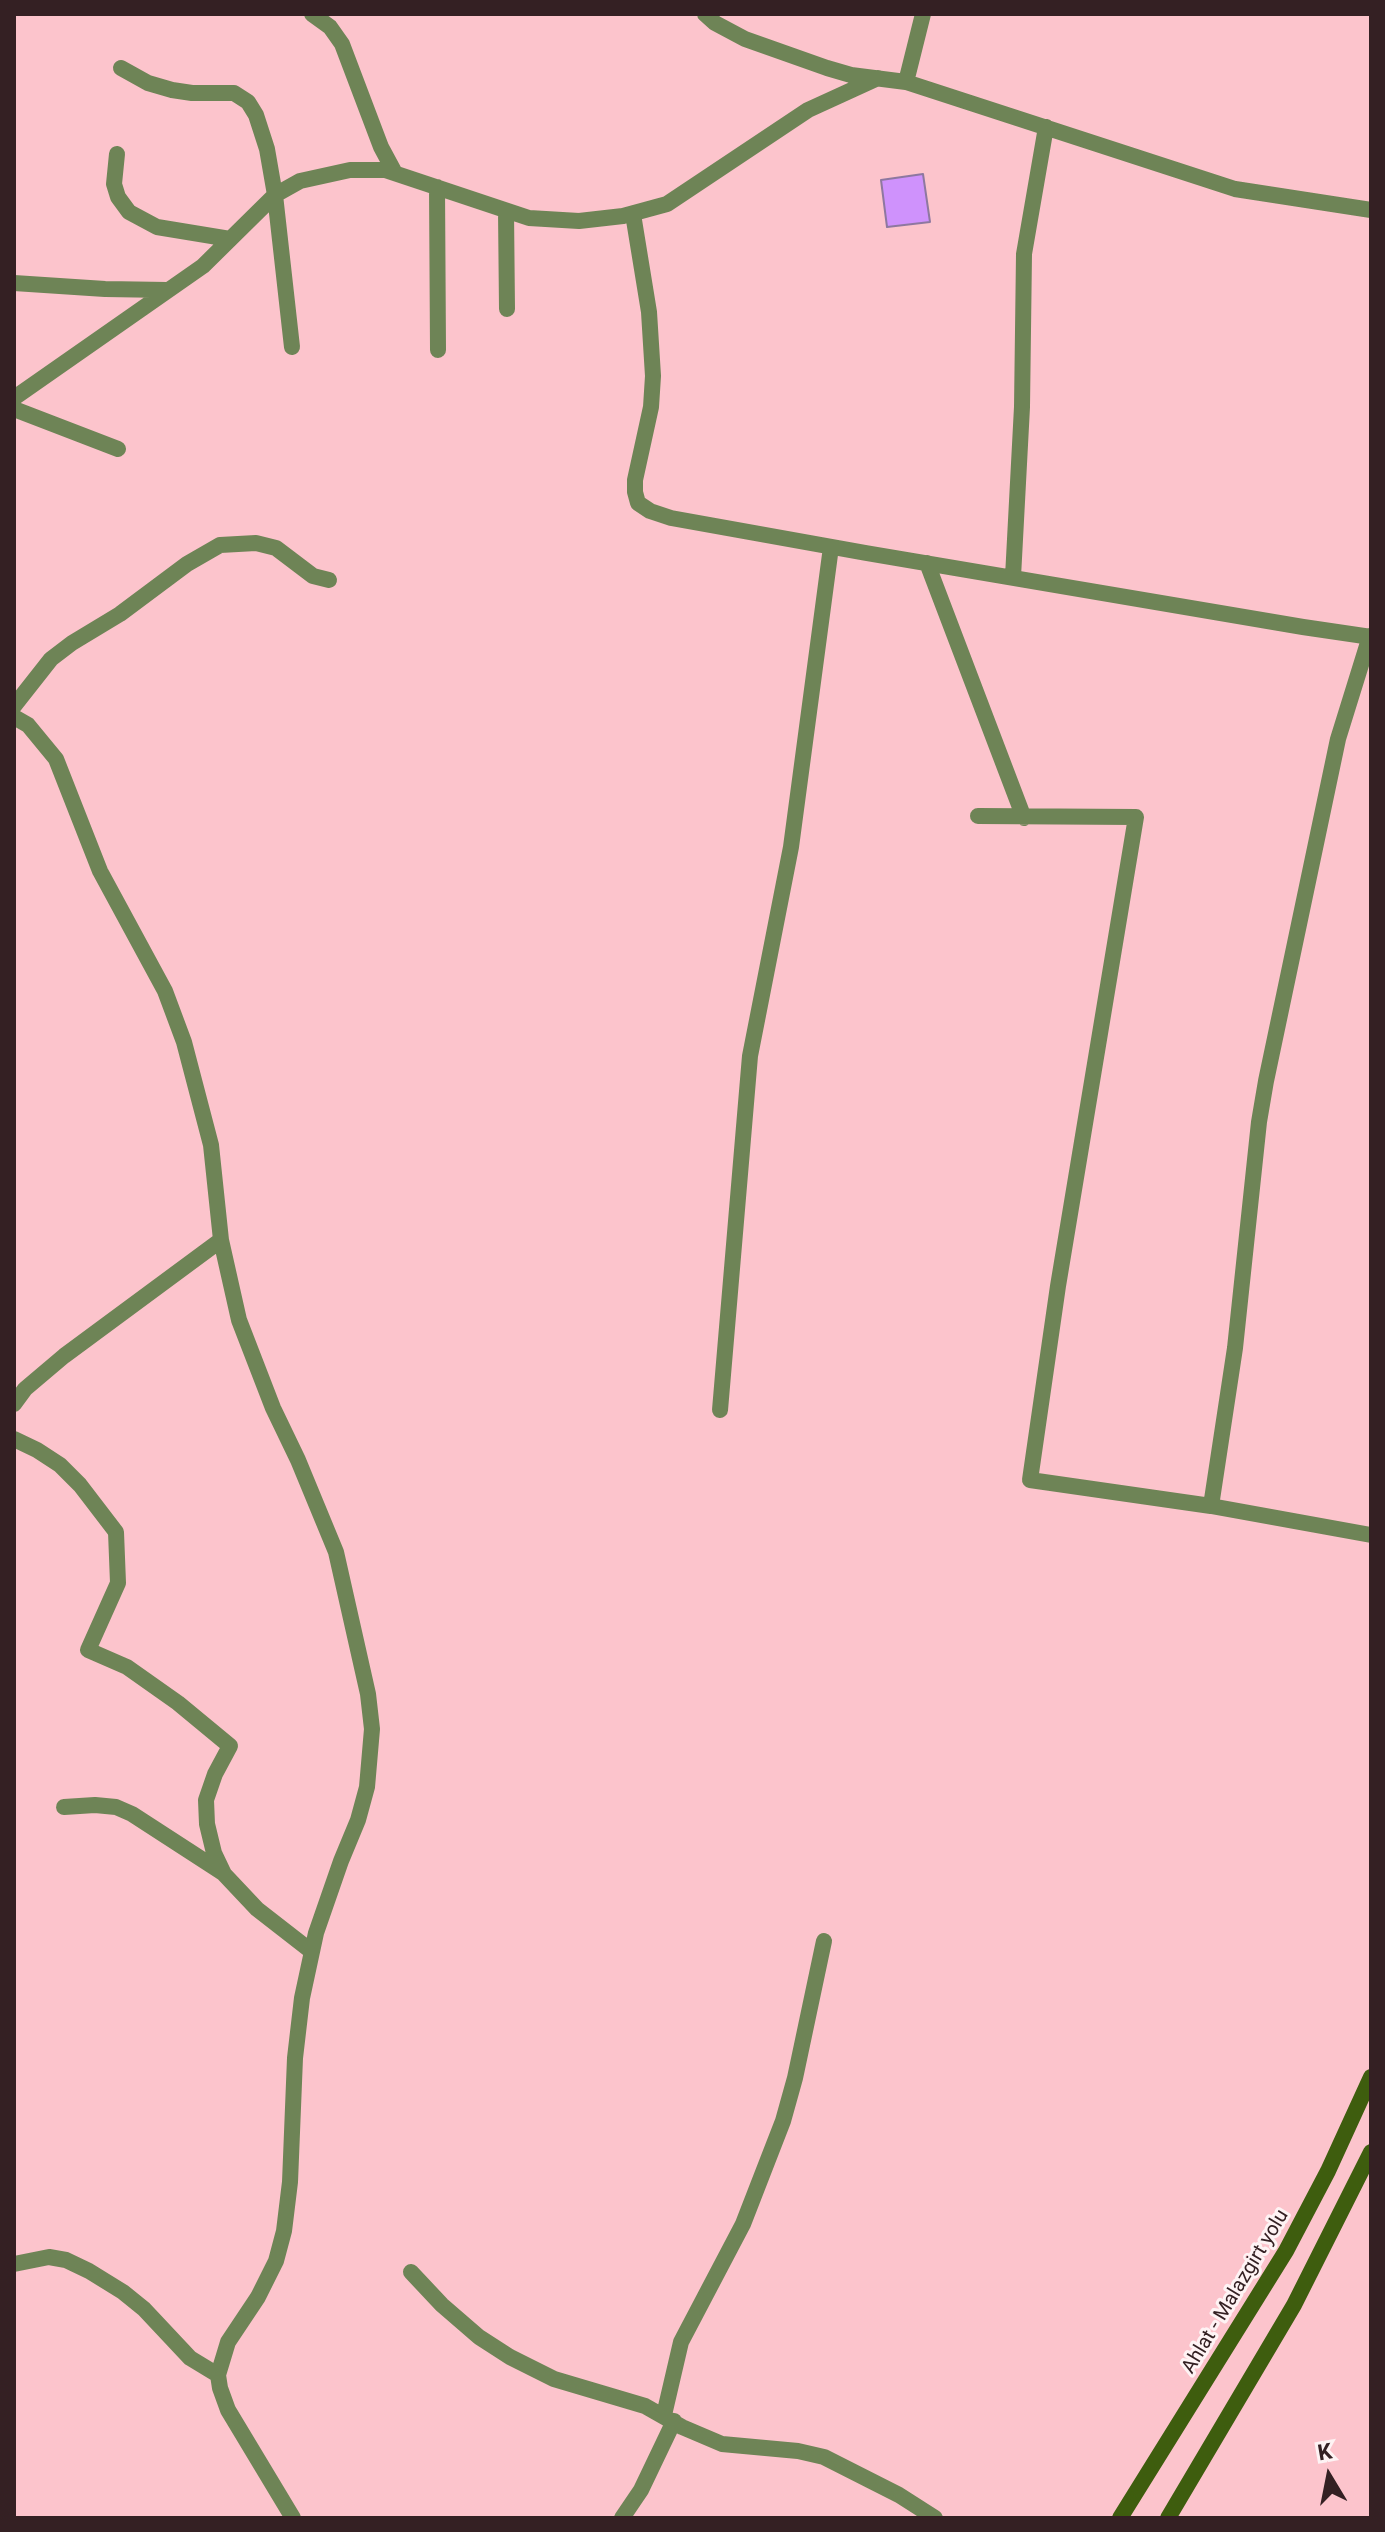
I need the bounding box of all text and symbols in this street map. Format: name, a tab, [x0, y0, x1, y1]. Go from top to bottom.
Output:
street label: Ahlat - Malazgirt yolu	[1178, 2206, 1294, 2378]
north arrow	[1289, 2436, 1369, 2516]
text: K	[1316, 2438, 1334, 2465]

